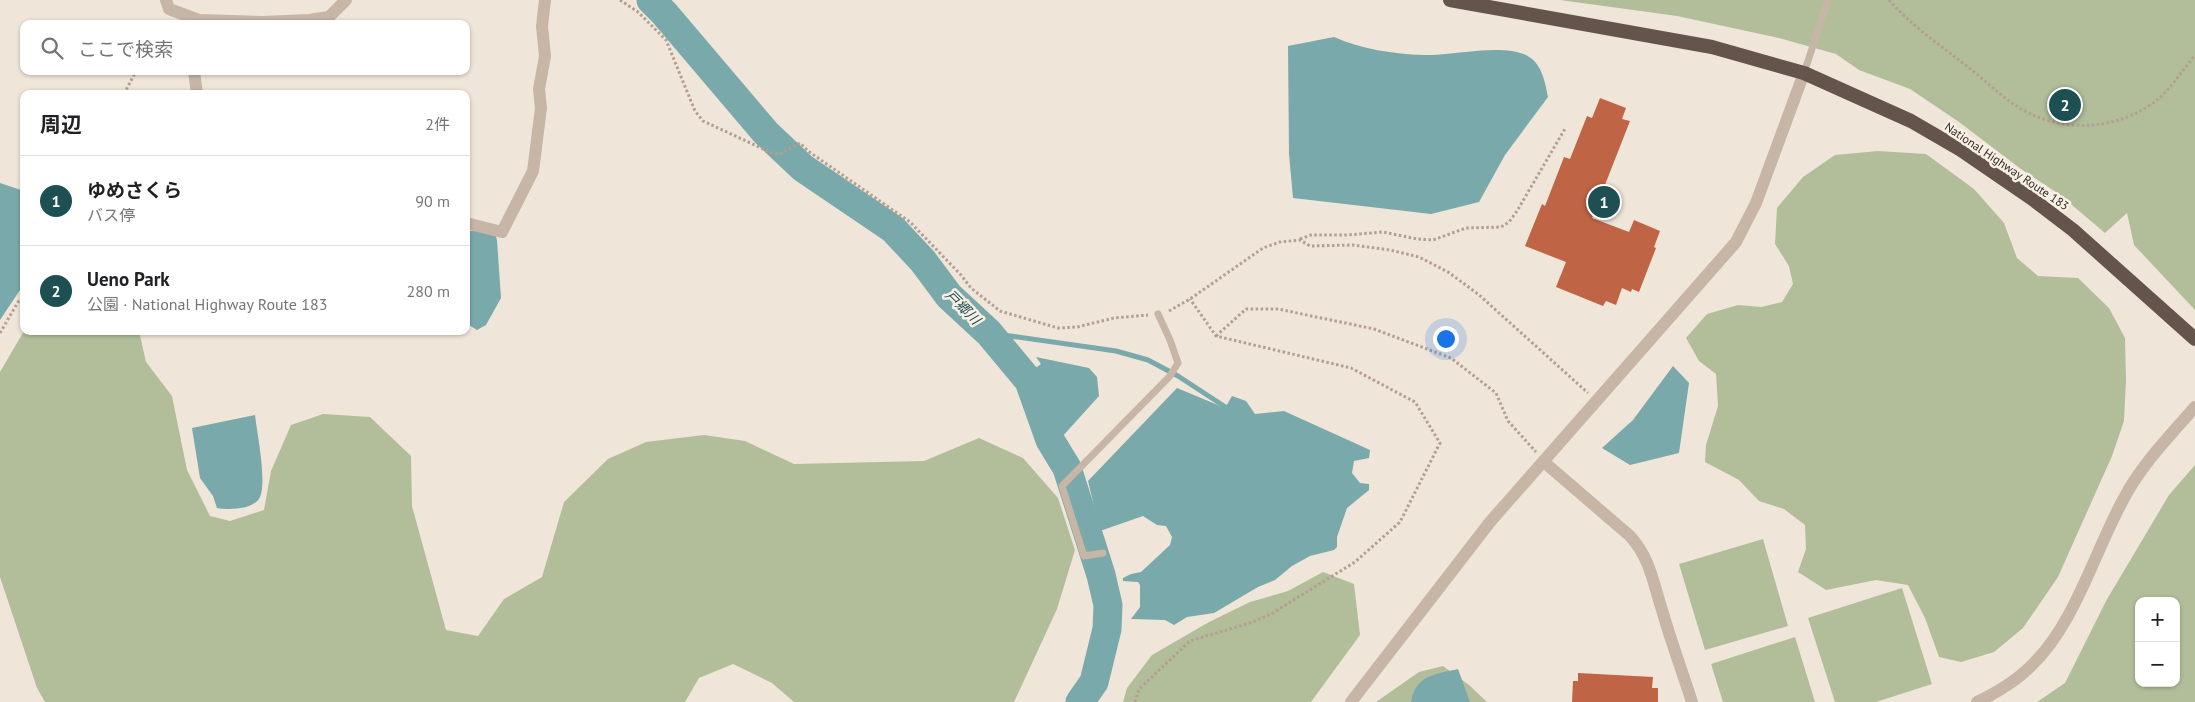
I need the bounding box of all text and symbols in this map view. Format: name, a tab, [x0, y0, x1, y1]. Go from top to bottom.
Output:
search box	[20, 20, 470, 75]
icon: search	[38, 34, 66, 62]
text: ここで検索	[78, 37, 173, 61]
pin: 2	[2049, 86, 2081, 124]
text: 周辺	[40, 111, 82, 138]
text: 2件	[425, 114, 450, 134]
street label: National Highway Route 183	[1942, 119, 2072, 213]
text: ゆめさくら	[87, 178, 182, 202]
pin: 1	[1588, 183, 1620, 221]
text: 1	[51, 191, 61, 211]
text: 90 m	[415, 191, 450, 211]
text: バス停	[87, 205, 135, 225]
text: Ueno Park	[87, 267, 170, 291]
text: 2	[51, 281, 61, 301]
text: 280 m	[407, 281, 450, 301]
water label: 戸郷川	[942, 286, 986, 330]
text: 公園 · National Highway Route 183	[87, 294, 327, 314]
your location	[1433, 326, 1459, 352]
map controls	[2135, 597, 2180, 687]
button: +	[2135, 597, 2180, 642]
button: −	[2135, 642, 2180, 687]

